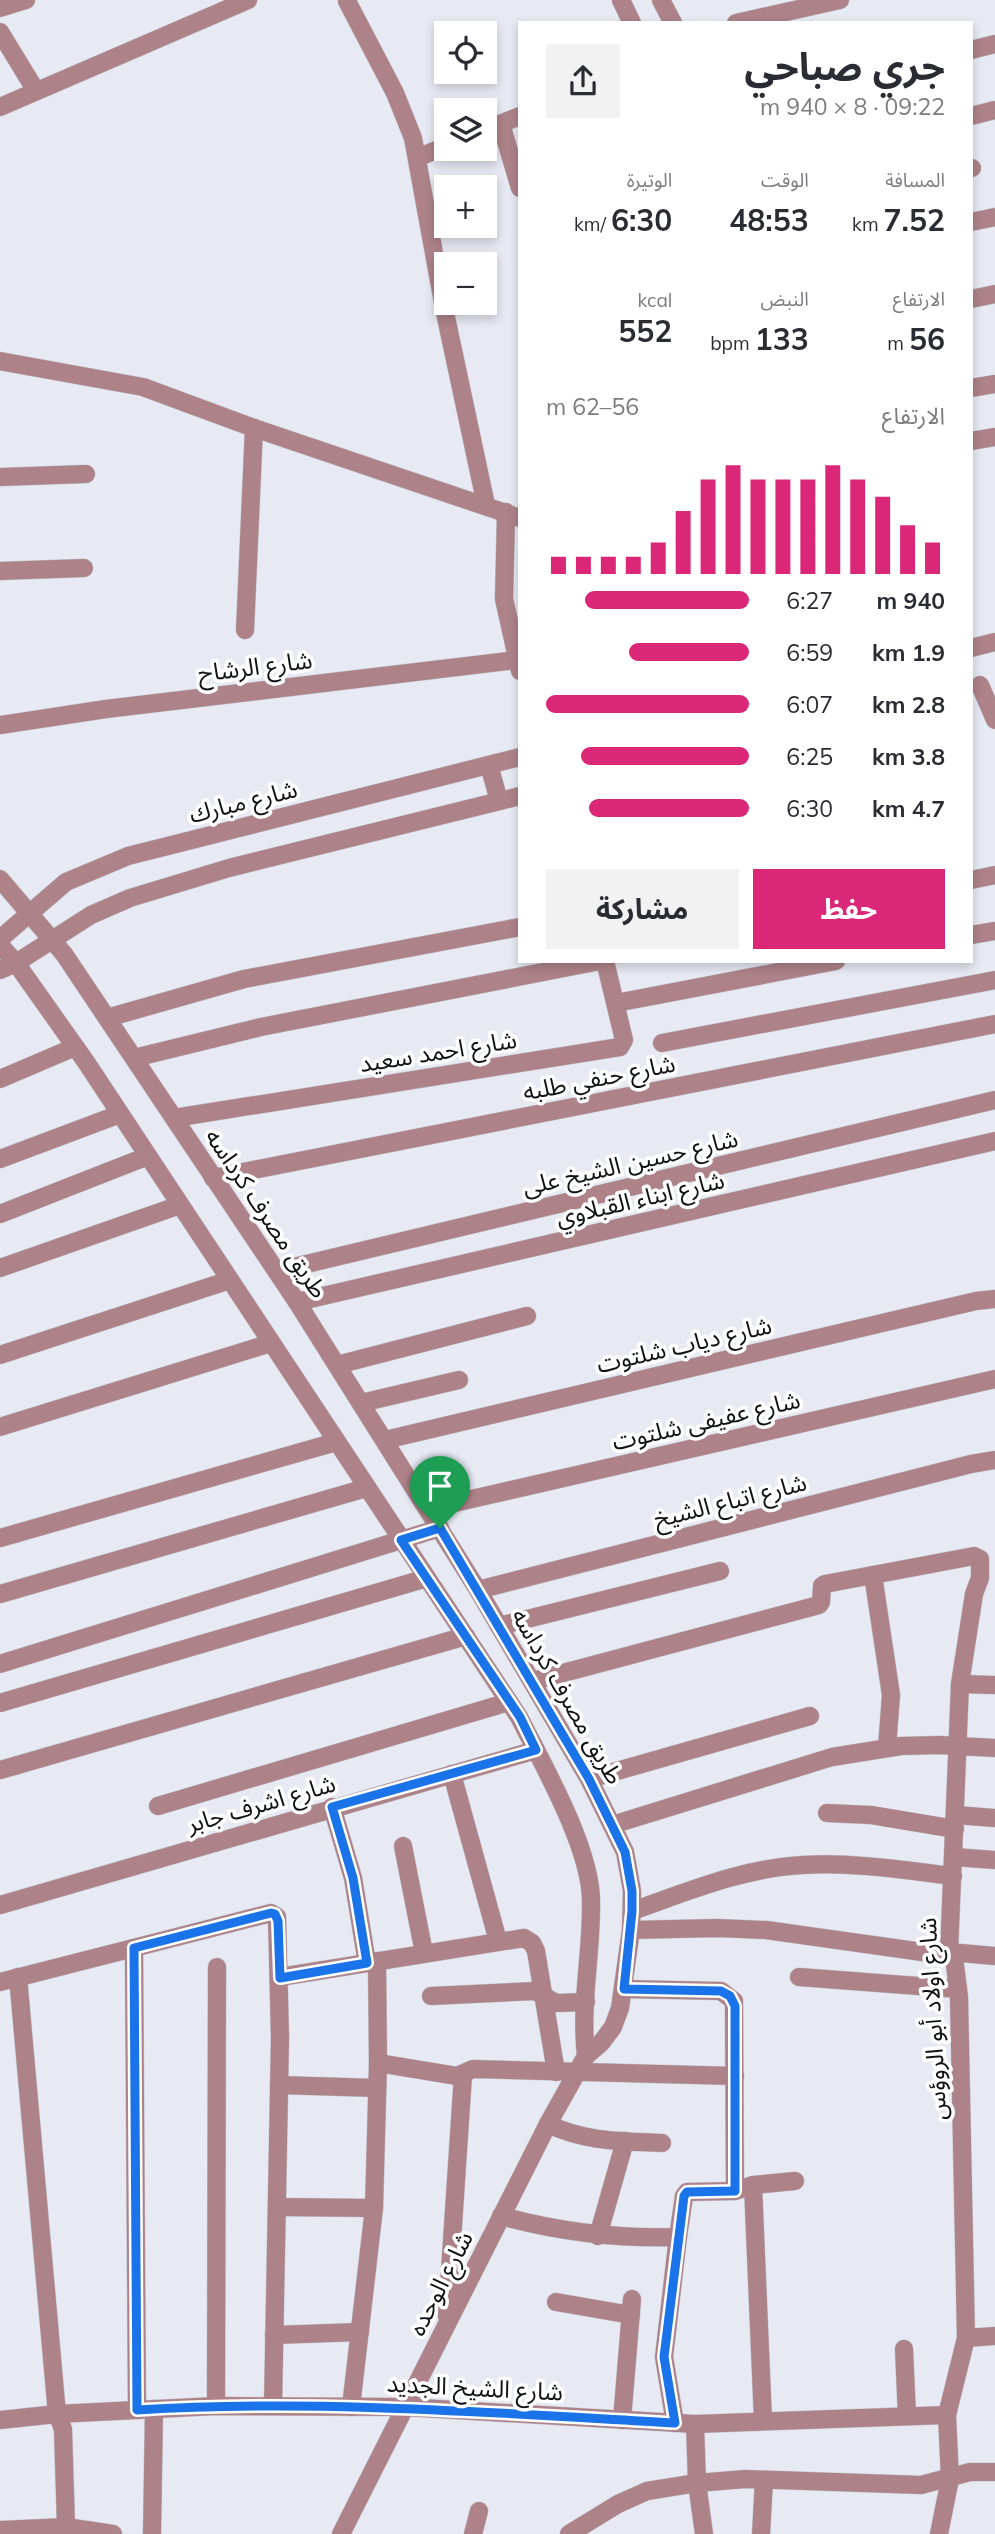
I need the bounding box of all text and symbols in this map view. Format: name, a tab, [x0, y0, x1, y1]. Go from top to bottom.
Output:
map controls	[434, 21, 497, 315]
button: locate	[434, 21, 497, 84]
text: جري صباحي	[744, 42, 945, 90]
button: share	[546, 44, 620, 118]
text: 09:22 · 8 × 940 m	[760, 92, 945, 121]
button: layers	[434, 98, 497, 161]
text: الوتيرة	[627, 168, 672, 192]
text: الوقت	[761, 168, 809, 192]
text: المسافة	[885, 168, 945, 192]
button: +	[434, 175, 497, 238]
text: 6:30	[611, 201, 672, 239]
text: 48:53	[729, 201, 809, 239]
text: 7.52	[884, 201, 945, 239]
text: /km	[574, 212, 611, 236]
text: km	[852, 212, 884, 236]
button: −	[434, 252, 497, 315]
text: النبض	[760, 287, 809, 311]
text: الارتفاع	[893, 287, 945, 311]
text: kcal	[638, 288, 672, 312]
text: 552	[618, 312, 672, 350]
text: 133	[755, 320, 809, 358]
text: 56	[909, 320, 945, 358]
text: bpm	[710, 331, 755, 355]
text: m	[887, 331, 909, 355]
text: 56–62 m	[546, 392, 639, 421]
text: الارتفاع	[882, 401, 945, 430]
text: 6:27	[786, 586, 833, 615]
text: 940 m	[877, 586, 945, 615]
text: 6:59	[786, 638, 833, 667]
text: 1.9 km	[872, 638, 945, 667]
street label: شارع الرشاح	[196, 644, 314, 691]
text: 6:07	[786, 690, 833, 719]
text: 2.8 km	[872, 690, 945, 719]
text: 6:25	[786, 742, 833, 771]
text: 3.8 km	[872, 742, 945, 771]
street label: شارع مبارك	[186, 773, 301, 832]
text: 6:30	[786, 794, 833, 823]
text: 4.7 km	[872, 794, 945, 823]
button: مشاركة	[546, 869, 739, 949]
button: حفظ	[753, 869, 945, 949]
street label: شارع احمد سعيد	[357, 1024, 519, 1081]
street label: شارع حنفي طلبه	[520, 1048, 679, 1111]
street label: طريق مصرف كرداسه	[198, 1122, 335, 1304]
street label: شارع حسين الشيخ على	[519, 1123, 741, 1204]
street label: شارع ابناء القبلاوي	[553, 1164, 728, 1236]
street label: شارع دياب شلتوت	[593, 1309, 775, 1382]
street label: شارع عفيفى شلتوت	[609, 1384, 804, 1459]
pin	[410, 1456, 470, 1528]
icon: arrive	[421, 1467, 459, 1505]
street label: شارع اتباع الشيخ	[650, 1467, 810, 1536]
street label: طريق مصرف كرداسه	[505, 1603, 631, 1790]
street label: شارع اشرف جابر	[182, 1767, 340, 1842]
street label: شارع اولاد أبو الروؤس	[912, 1917, 955, 2121]
street label: شارع الوحده	[401, 2226, 482, 2341]
street label: شارع الشيخ الجديد	[386, 2367, 564, 2410]

